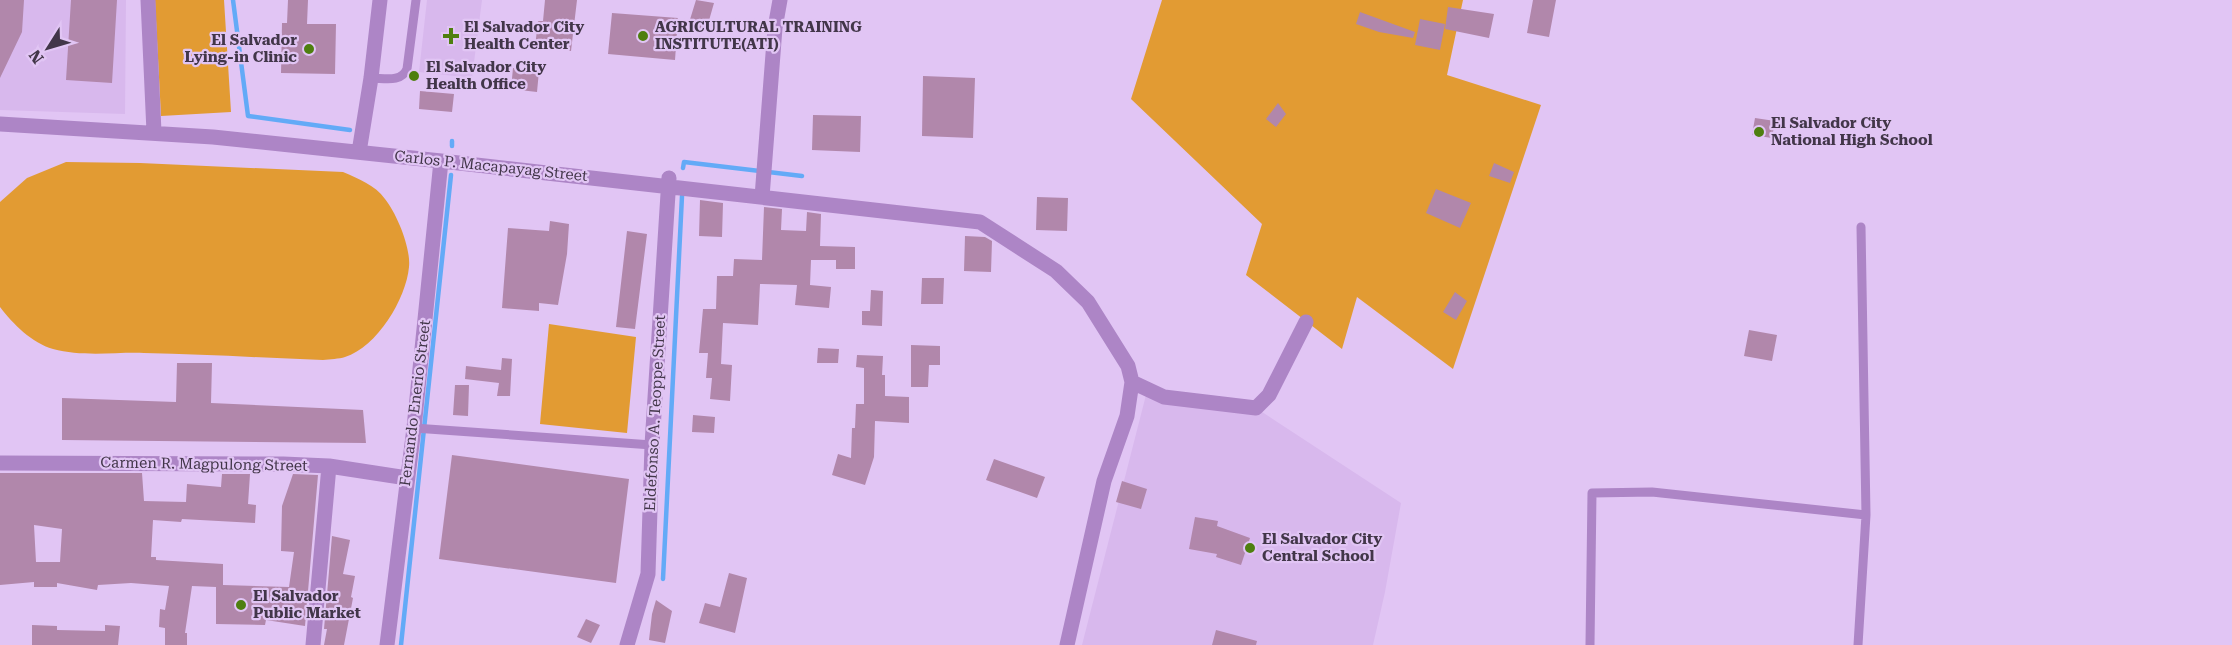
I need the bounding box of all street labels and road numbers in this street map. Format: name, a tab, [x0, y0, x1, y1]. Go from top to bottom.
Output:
street label: Carlos P. Macapayag Street	[393, 147, 589, 185]
street label: Eldefonso A. Teoppe Street	[641, 314, 669, 512]
street label: Fernando Enerio Street	[396, 318, 434, 487]
street label: Carmen R. Magpulong Street	[100, 453, 308, 475]

